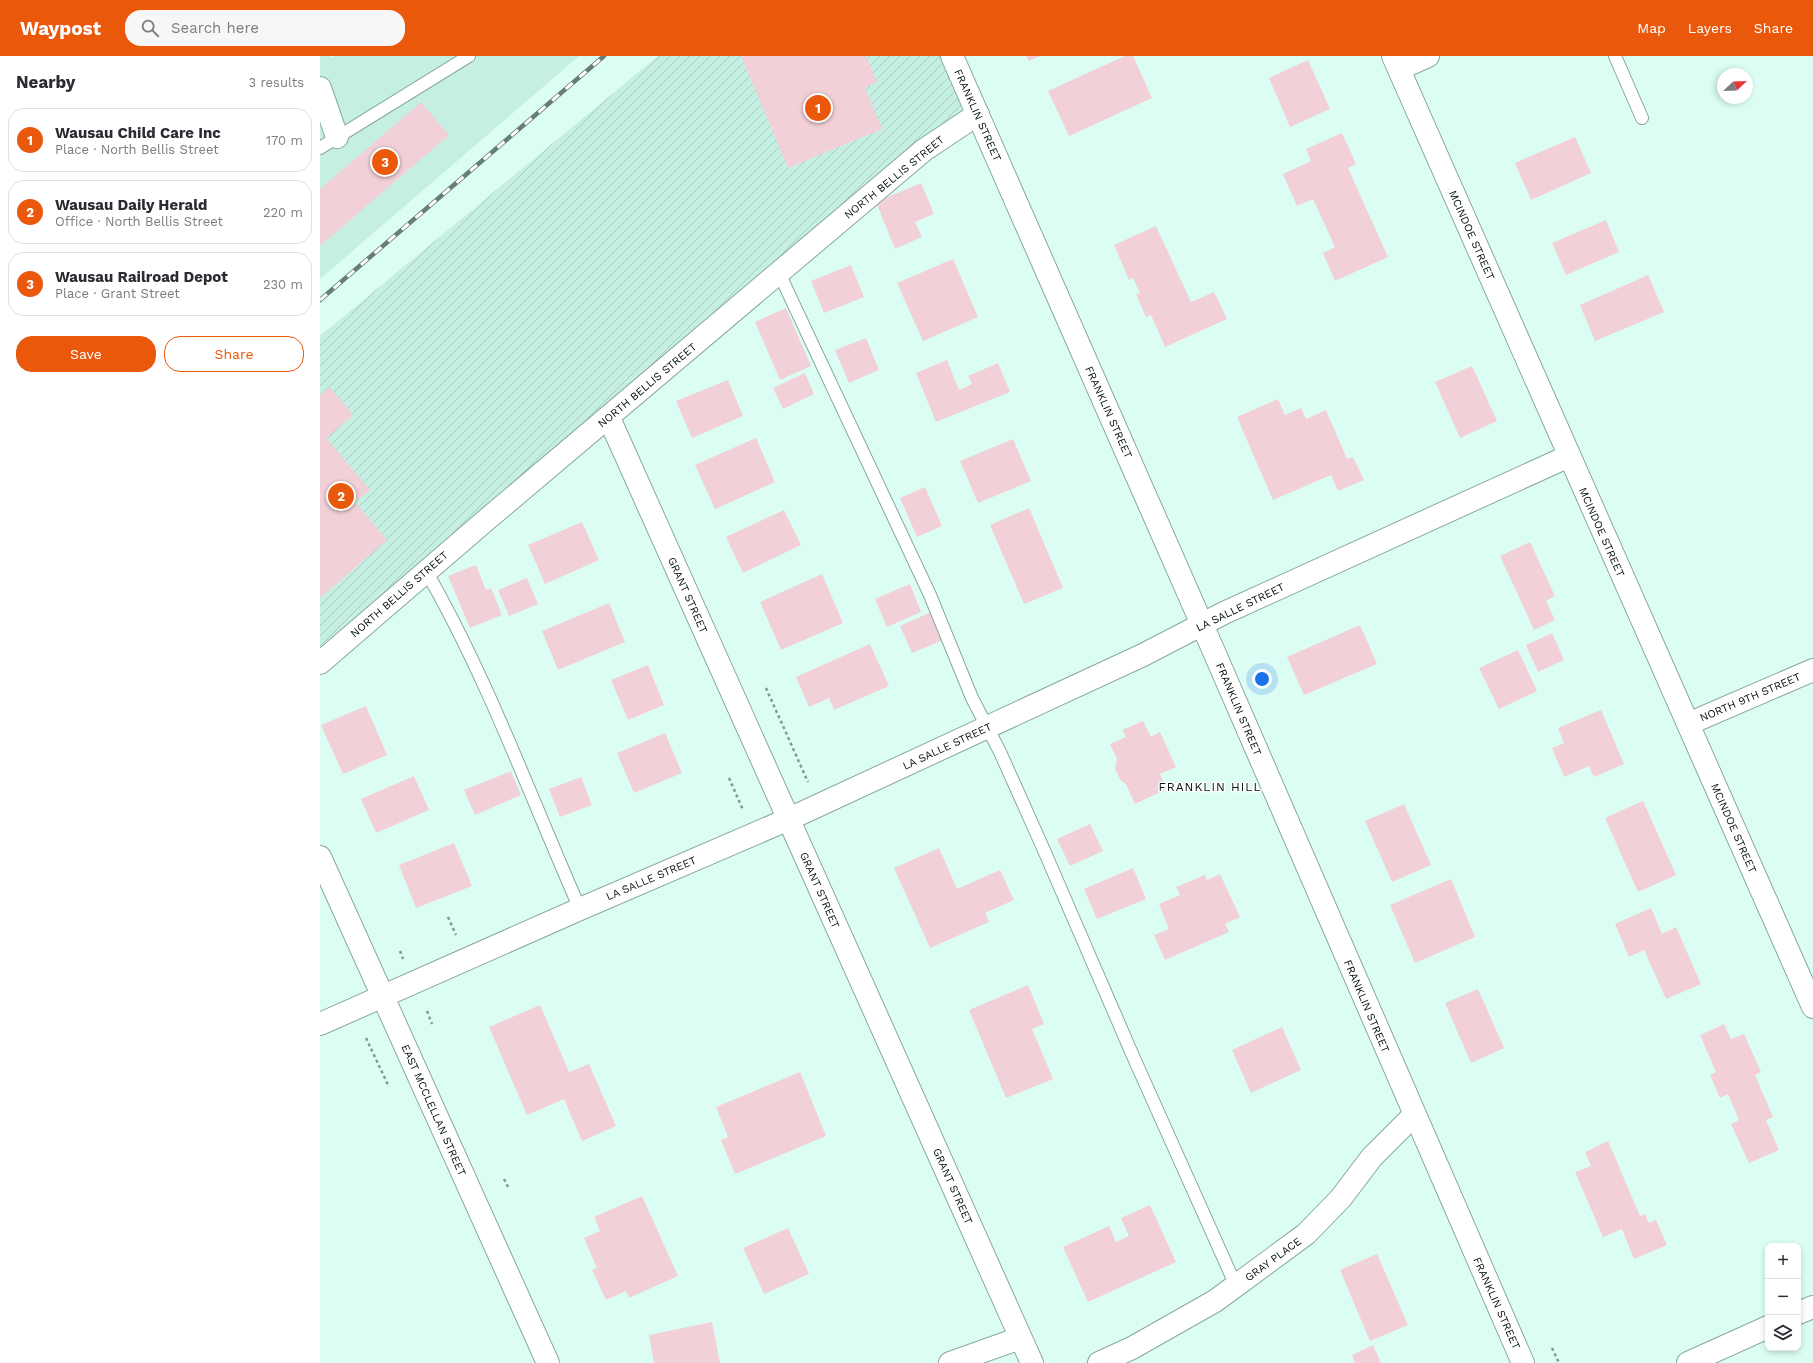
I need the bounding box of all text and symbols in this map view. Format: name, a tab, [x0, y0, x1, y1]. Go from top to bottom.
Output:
search box	[125, 10, 405, 46]
text: Waypost	[20, 17, 101, 40]
icon: search	[139, 17, 161, 39]
text: Search here	[171, 19, 259, 37]
text: Map	[1637, 20, 1666, 36]
text: Layers	[1688, 20, 1732, 36]
text: Share	[1754, 20, 1793, 36]
street label: FRANKLIN STREET	[951, 67, 1004, 164]
north arrow	[1717, 68, 1753, 104]
text: Nearby	[16, 72, 75, 92]
text: 3 results	[249, 75, 304, 90]
pin: 1	[805, 93, 831, 123]
text: Wausau Child Care Inc	[55, 124, 221, 142]
text: 1	[27, 133, 33, 148]
text: 170 m	[266, 133, 303, 148]
street label: NORTH BELLIS STREET	[842, 133, 947, 222]
text: Place · North Bellis Street	[55, 142, 219, 157]
pin: 3	[372, 147, 398, 177]
street label: MCINDOE STREET	[1446, 188, 1497, 282]
text: Wausau Daily Herald	[55, 196, 208, 214]
text: 2	[26, 205, 34, 220]
text: 220 m	[263, 205, 303, 220]
text: Office · North Bellis Street	[55, 214, 223, 229]
text: Wausau Railroad Depot	[55, 268, 228, 286]
text: 3	[26, 277, 34, 292]
text: 230 m	[263, 277, 303, 292]
text: Place · Grant Street	[55, 286, 180, 301]
button: Save	[16, 336, 156, 372]
button: Share	[164, 336, 304, 372]
street label: NORTH BELLIS STREET	[595, 340, 700, 430]
street label: FRANKLIN STREET	[1082, 364, 1135, 461]
pin: 2	[328, 481, 354, 511]
street label: MCINDOE STREET	[1576, 485, 1627, 579]
street label: NORTH BELLIS STREET	[348, 548, 451, 640]
street label: GRANT STREET	[665, 555, 710, 636]
street label: LA SALLE STREET	[1194, 580, 1287, 634]
street label: FRANKLIN STREET	[1213, 661, 1264, 758]
your location	[1252, 669, 1272, 689]
street label: NORTH 9TH STREET	[1698, 670, 1803, 725]
street label: LA SALLE STREET	[901, 720, 994, 773]
district label: FRANKLIN HILL	[1158, 780, 1262, 794]
street label: MCINDOE STREET	[1708, 781, 1759, 875]
street label: GRANT STREET	[797, 850, 842, 931]
street label: LA SALLE STREET	[604, 853, 699, 903]
street label: FRANKLIN STREET	[1341, 958, 1392, 1055]
street label: EAST MCCLELLAN STREET	[399, 1042, 469, 1178]
street label: GRANT STREET	[930, 1146, 975, 1227]
street label: GRAY PLACE	[1243, 1235, 1304, 1284]
map controls	[1765, 1243, 1801, 1351]
button: +	[1765, 1243, 1801, 1279]
street label: FRANKLIN STREET	[1470, 1255, 1523, 1352]
button: −	[1765, 1279, 1801, 1315]
button: layers	[1765, 1315, 1801, 1351]

